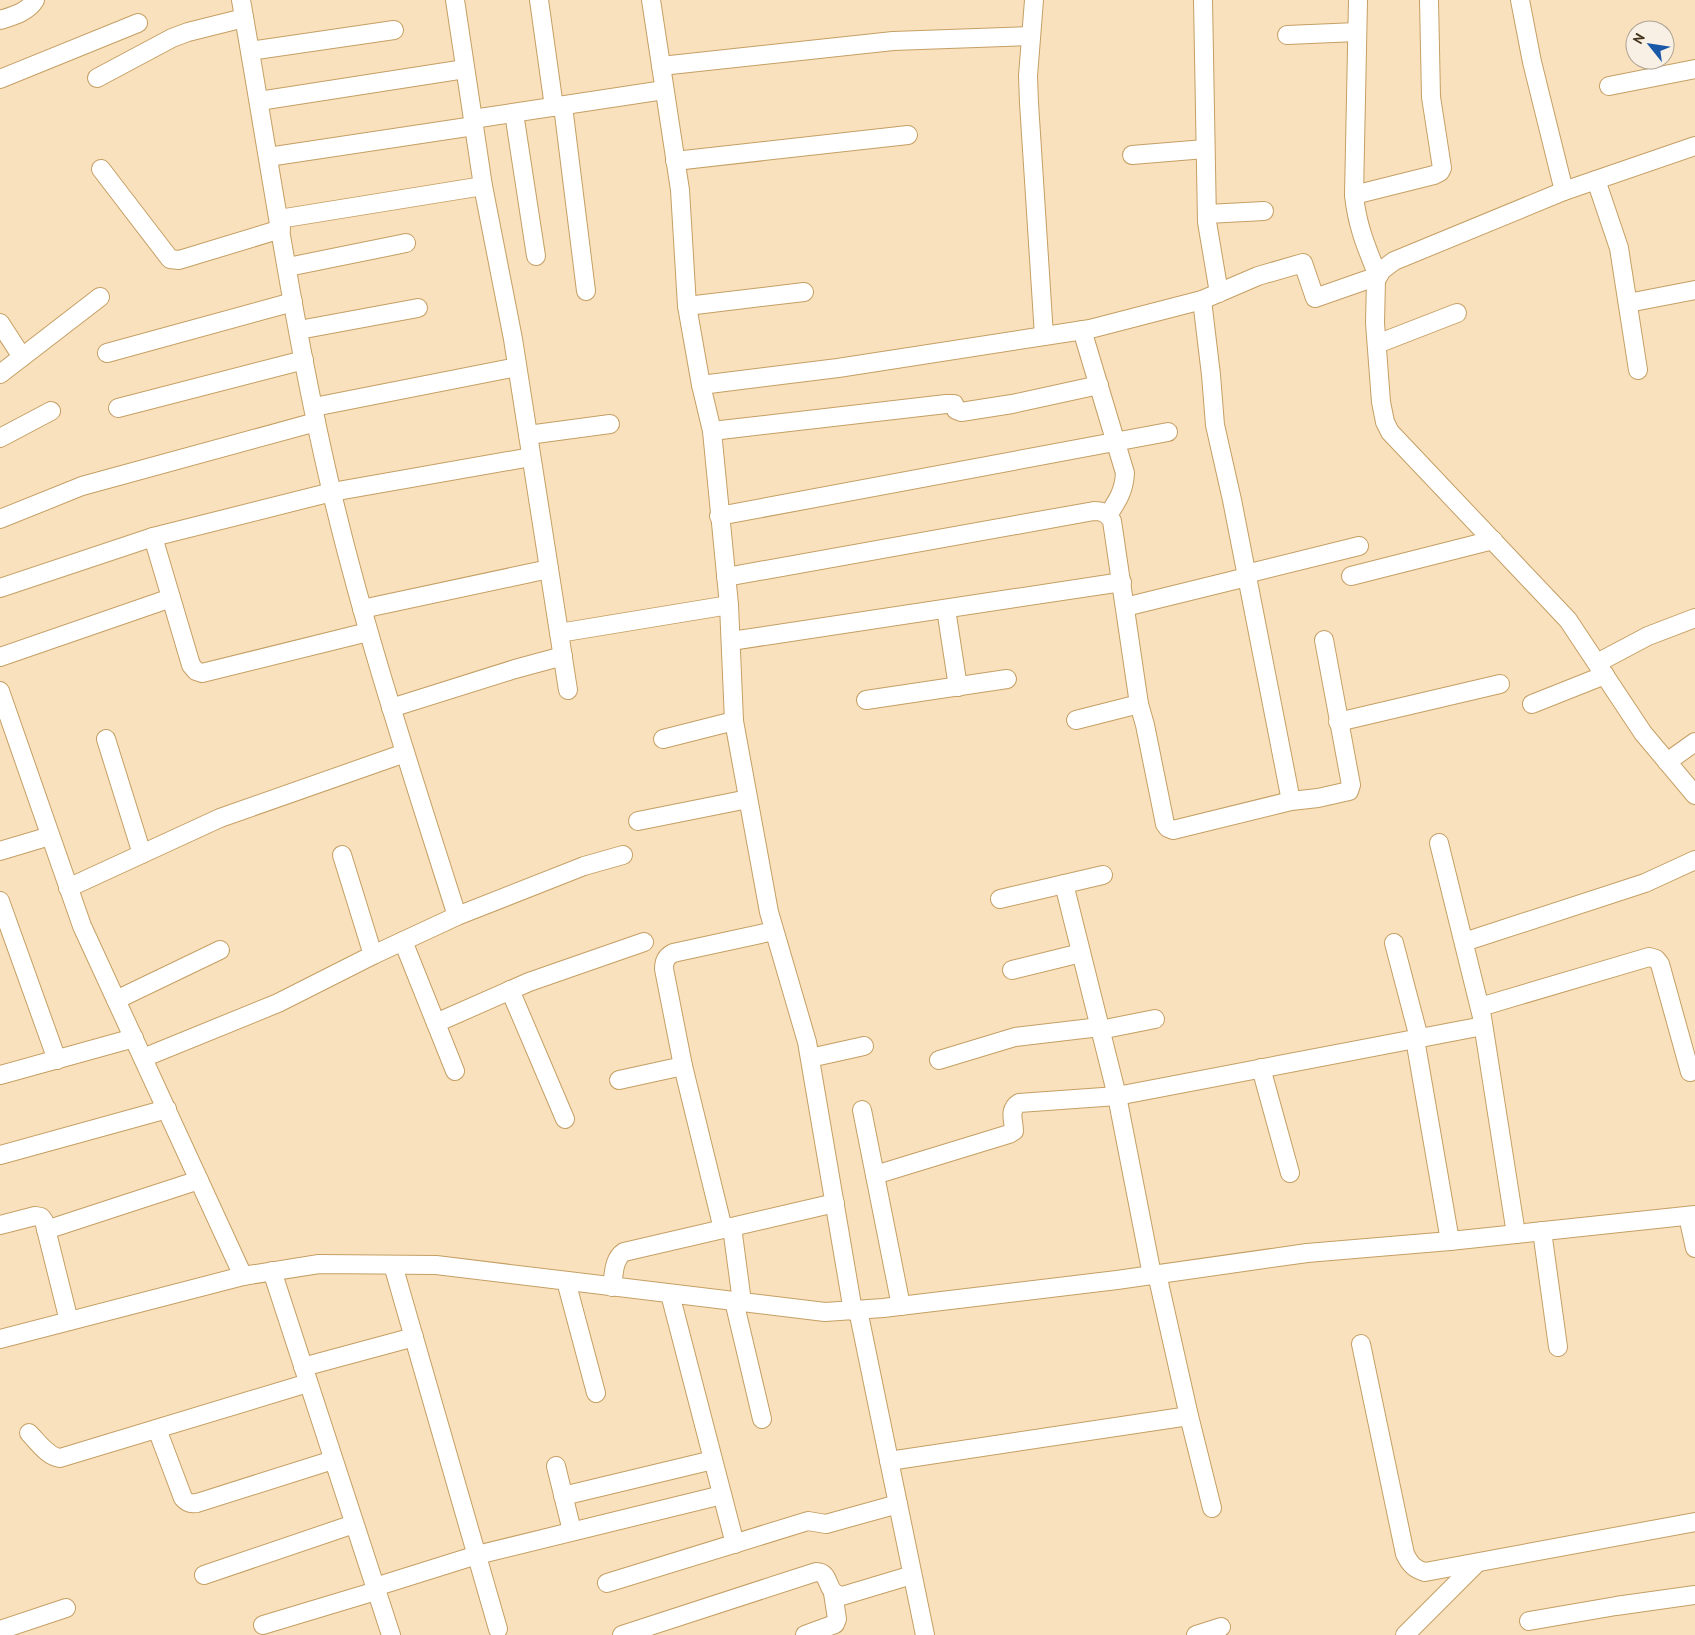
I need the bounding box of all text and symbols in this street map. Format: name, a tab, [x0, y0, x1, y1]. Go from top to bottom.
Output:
north arrow	[1625, 20, 1675, 70]
text: N	[1629, 30, 1649, 47]

